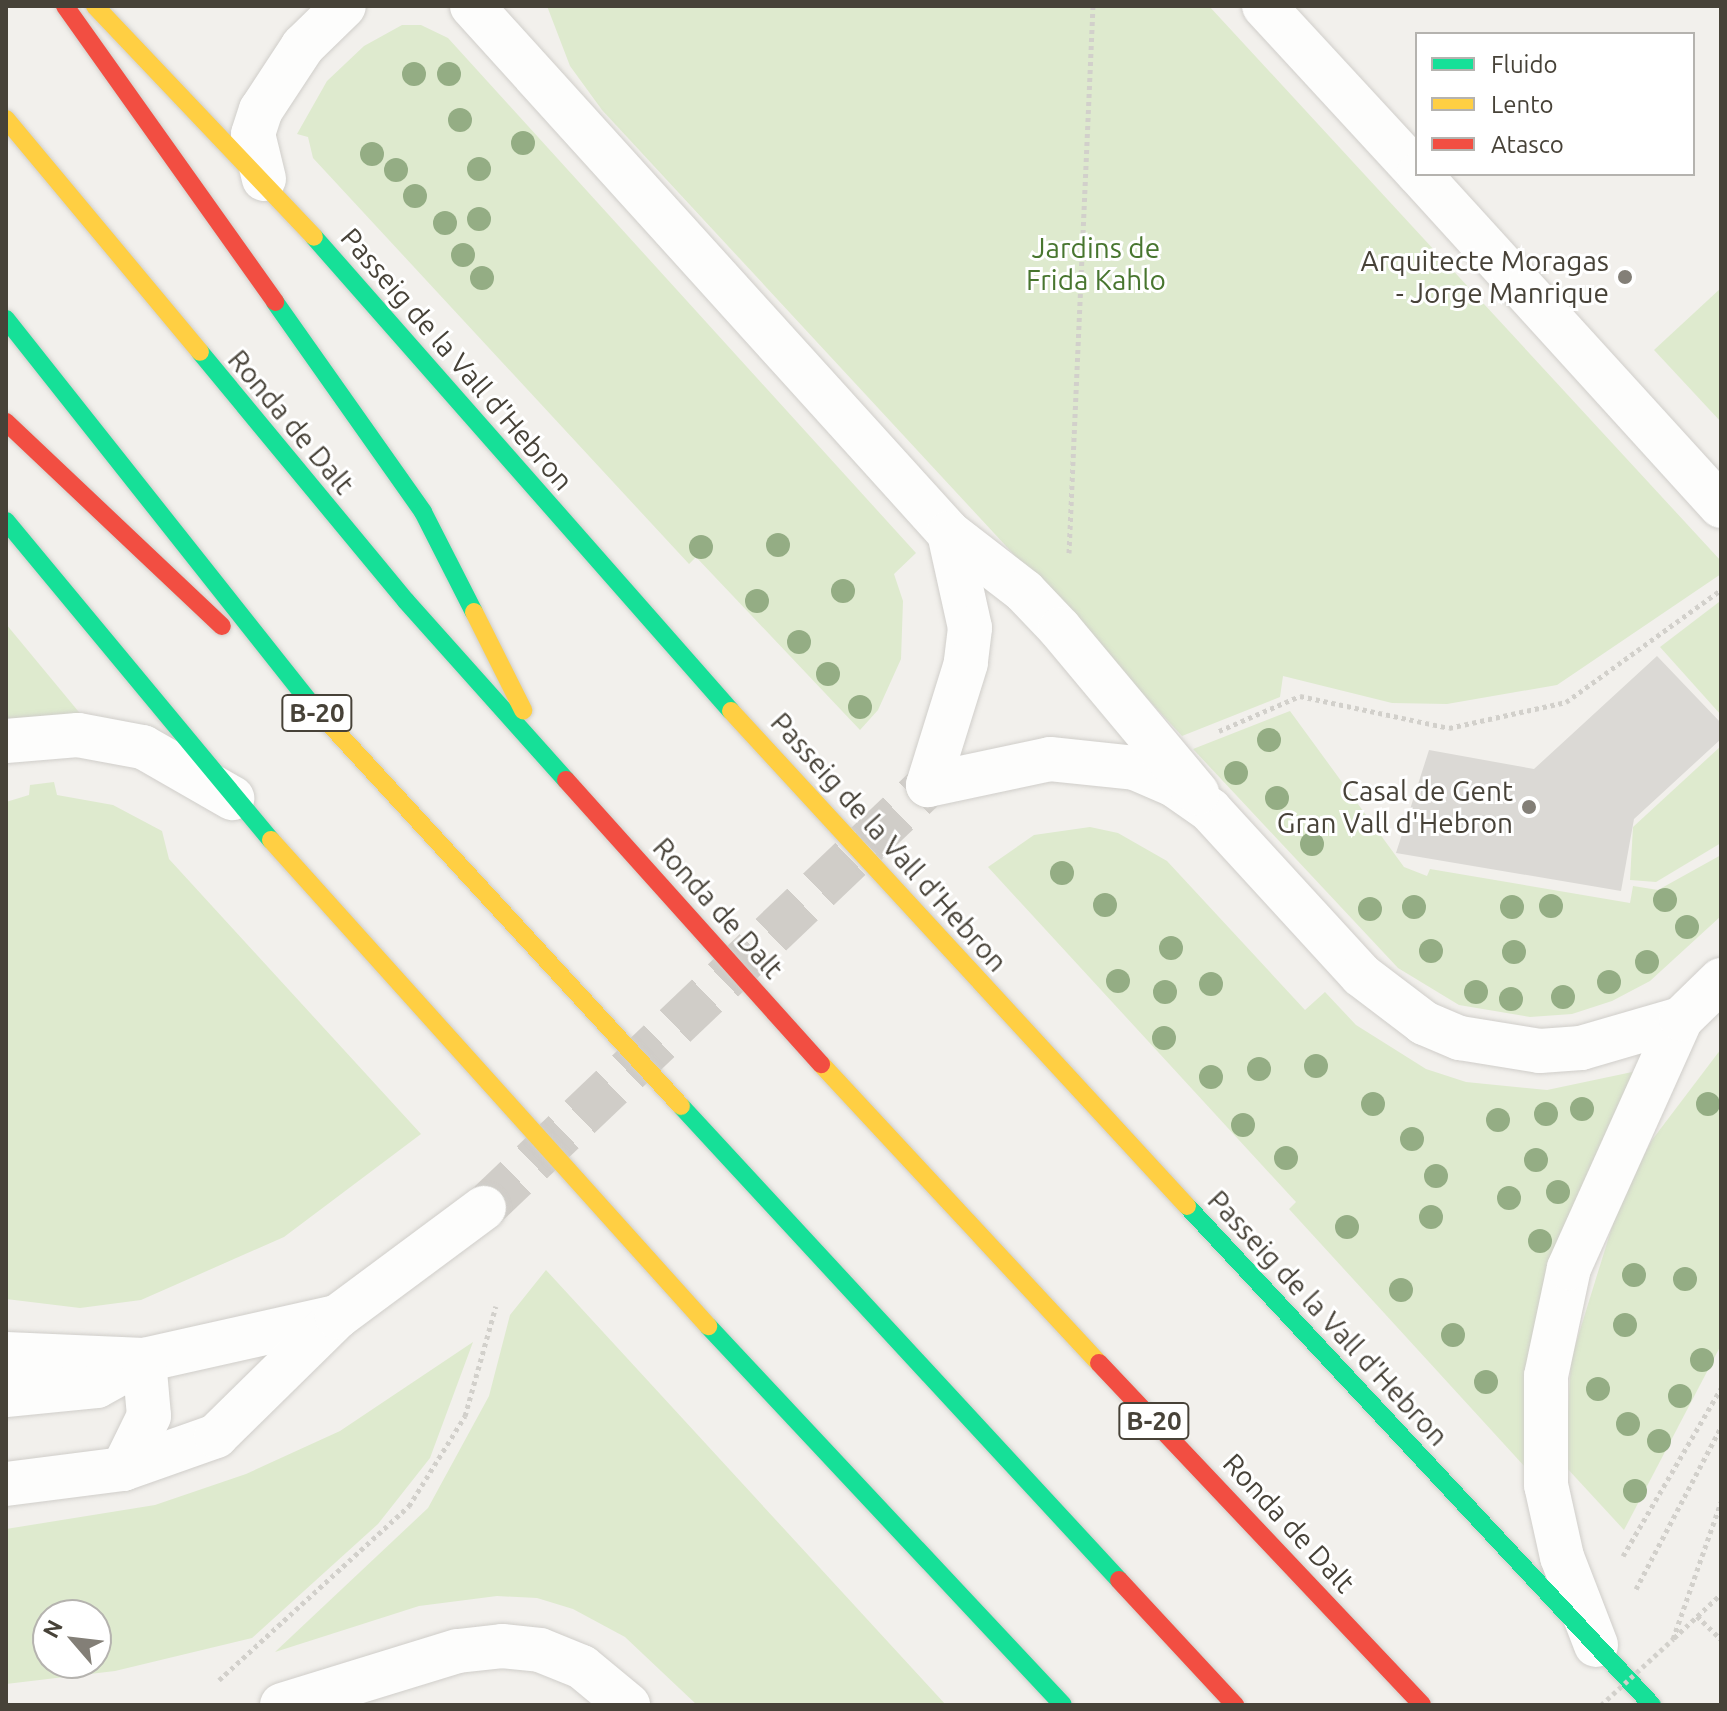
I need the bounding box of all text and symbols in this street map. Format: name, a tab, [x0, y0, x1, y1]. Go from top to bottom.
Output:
legend	[1415, 32, 1695, 176]
text: Fluido	[1491, 51, 1558, 78]
text: Lento	[1491, 91, 1554, 118]
text: Atasco	[1491, 131, 1564, 158]
street label: Passeig de la Vall d'Hebron	[334, 221, 580, 497]
park label: Jardins de Frida Kahlo	[1026, 231, 1166, 297]
place label: Arquitecte Moragas - Jorge Manrique	[1360, 244, 1609, 310]
marker: Arquitecte Moragas - Jorge Manrique	[1616, 268, 1634, 286]
street label: Ronda de Dalt	[221, 343, 361, 501]
road number: B-20	[281, 691, 353, 735]
street label: Passeig de la Vall d'Hebron	[764, 706, 1014, 978]
place label: Casal de Gent Gran Vall d'Hebron	[1277, 774, 1513, 840]
marker: Casal de Gent Gran Vall d'Hebron	[1520, 798, 1538, 816]
street label: Ronda de Dalt	[646, 831, 790, 985]
street label: Passeig de la Vall d'Hebron	[1201, 1183, 1455, 1453]
road number: B-20	[1118, 1399, 1190, 1443]
street label: Ronda de Dalt	[1216, 1447, 1362, 1599]
north arrow	[32, 1599, 112, 1679]
text: N	[37, 1615, 67, 1642]

